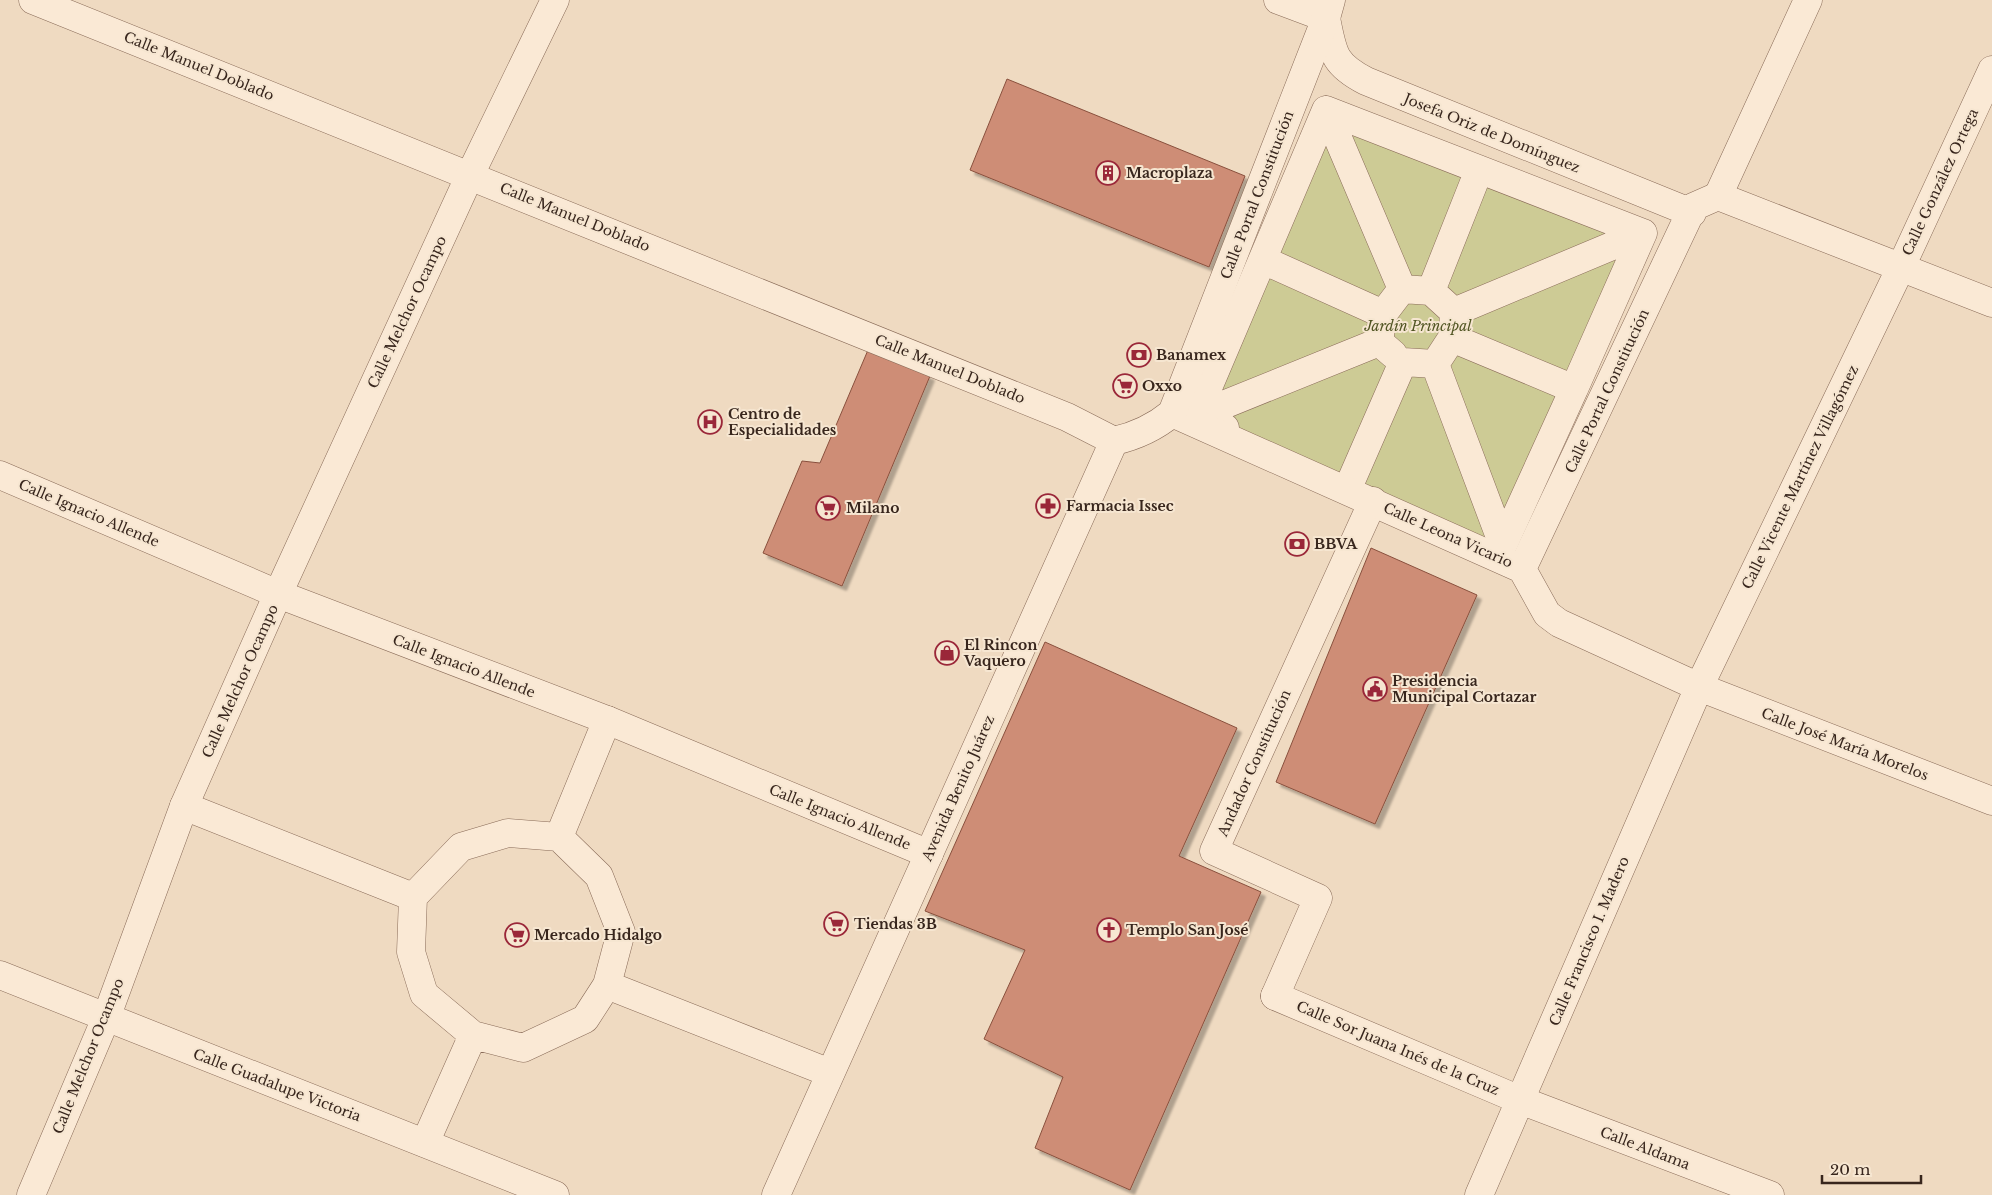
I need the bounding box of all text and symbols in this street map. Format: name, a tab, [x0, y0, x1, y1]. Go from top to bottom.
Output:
street label: Calle Manuel Doblado	[121, 28, 277, 104]
street label: Josefa Oriz de Domínguez	[1399, 89, 1583, 177]
street label: Calle González Ortega	[1898, 105, 1982, 259]
street label: Calle Portal Constitución	[1217, 108, 1298, 282]
building icon: Macroplaza	[1095, 160, 1121, 186]
place label: Macroplaza	[1126, 164, 1213, 182]
street label: Calle Manuel Doblado	[497, 179, 653, 255]
street label: Calle Melchor Ocampo	[364, 233, 450, 391]
street label: Calle Portal Constitución	[1561, 306, 1653, 476]
park label: Jardín Principal	[1363, 317, 1472, 335]
street label: Calle Manuel Doblado	[872, 331, 1028, 407]
bank icon: Banamex	[1126, 342, 1152, 368]
place label: Banamex	[1156, 346, 1227, 364]
street label: Calle Vicente Martínez Villagómez	[1738, 362, 1862, 592]
supermarket icon: Oxxo	[1112, 373, 1138, 399]
place label: Oxxo	[1142, 377, 1182, 395]
place label: Centro de Especialidades	[728, 405, 837, 439]
hospital icon: Centro de Especialidades	[697, 409, 723, 435]
street label: Calle Ignacio Allende	[16, 475, 162, 551]
pharmacy icon: Farmacia Issec	[1035, 493, 1061, 519]
supermarket icon: Milano	[815, 495, 841, 521]
place label: Farmacia Issec	[1066, 497, 1174, 515]
street label: Calle Leona Vicario	[1381, 498, 1515, 572]
place label: Milano	[846, 499, 900, 517]
bank icon: BBVA	[1284, 531, 1310, 557]
place label: BBVA	[1314, 535, 1358, 553]
street label: Calle Melchor Ocampo	[198, 601, 282, 761]
street label: Calle Ignacio Allende	[390, 630, 538, 702]
place label: El Rincon Vaquero	[963, 636, 1037, 670]
shop icon: El Rincon Vaquero	[934, 640, 960, 666]
place label: Presidencia Municipal Cortazar	[1392, 672, 1536, 706]
public building icon: Presidencia Municipal Cortazar	[1362, 676, 1388, 702]
street label: Andador Constitución	[1213, 686, 1295, 840]
street label: Calle José María Morelos	[1759, 704, 1931, 784]
street label: Avenida Benito Juárez	[917, 712, 998, 865]
street label: Calle Ignacio Allende	[766, 780, 914, 854]
street label: Calle Francisco I. Madero	[1545, 853, 1633, 1029]
supermarket icon: Tiendas 3B	[823, 911, 849, 937]
place label: Tiendas 3B	[854, 915, 937, 933]
church icon: Templo San José	[1096, 917, 1122, 943]
place label: Templo San José	[1126, 921, 1248, 939]
supermarket icon: Mercado Hidalgo	[504, 922, 530, 948]
place label: Mercado Hidalgo	[534, 926, 662, 944]
street label: Calle Melchor Ocampo	[48, 975, 128, 1137]
street label: Calle Sor Juana Inés de la Cruz	[1294, 997, 1502, 1099]
street label: Calle Guadalupe Victoria	[191, 1045, 364, 1125]
street label: Calle Aldama	[1597, 1123, 1693, 1173]
scale bar	[1822, 1152, 1921, 1184]
text: 20 m	[1830, 1160, 1870, 1179]

